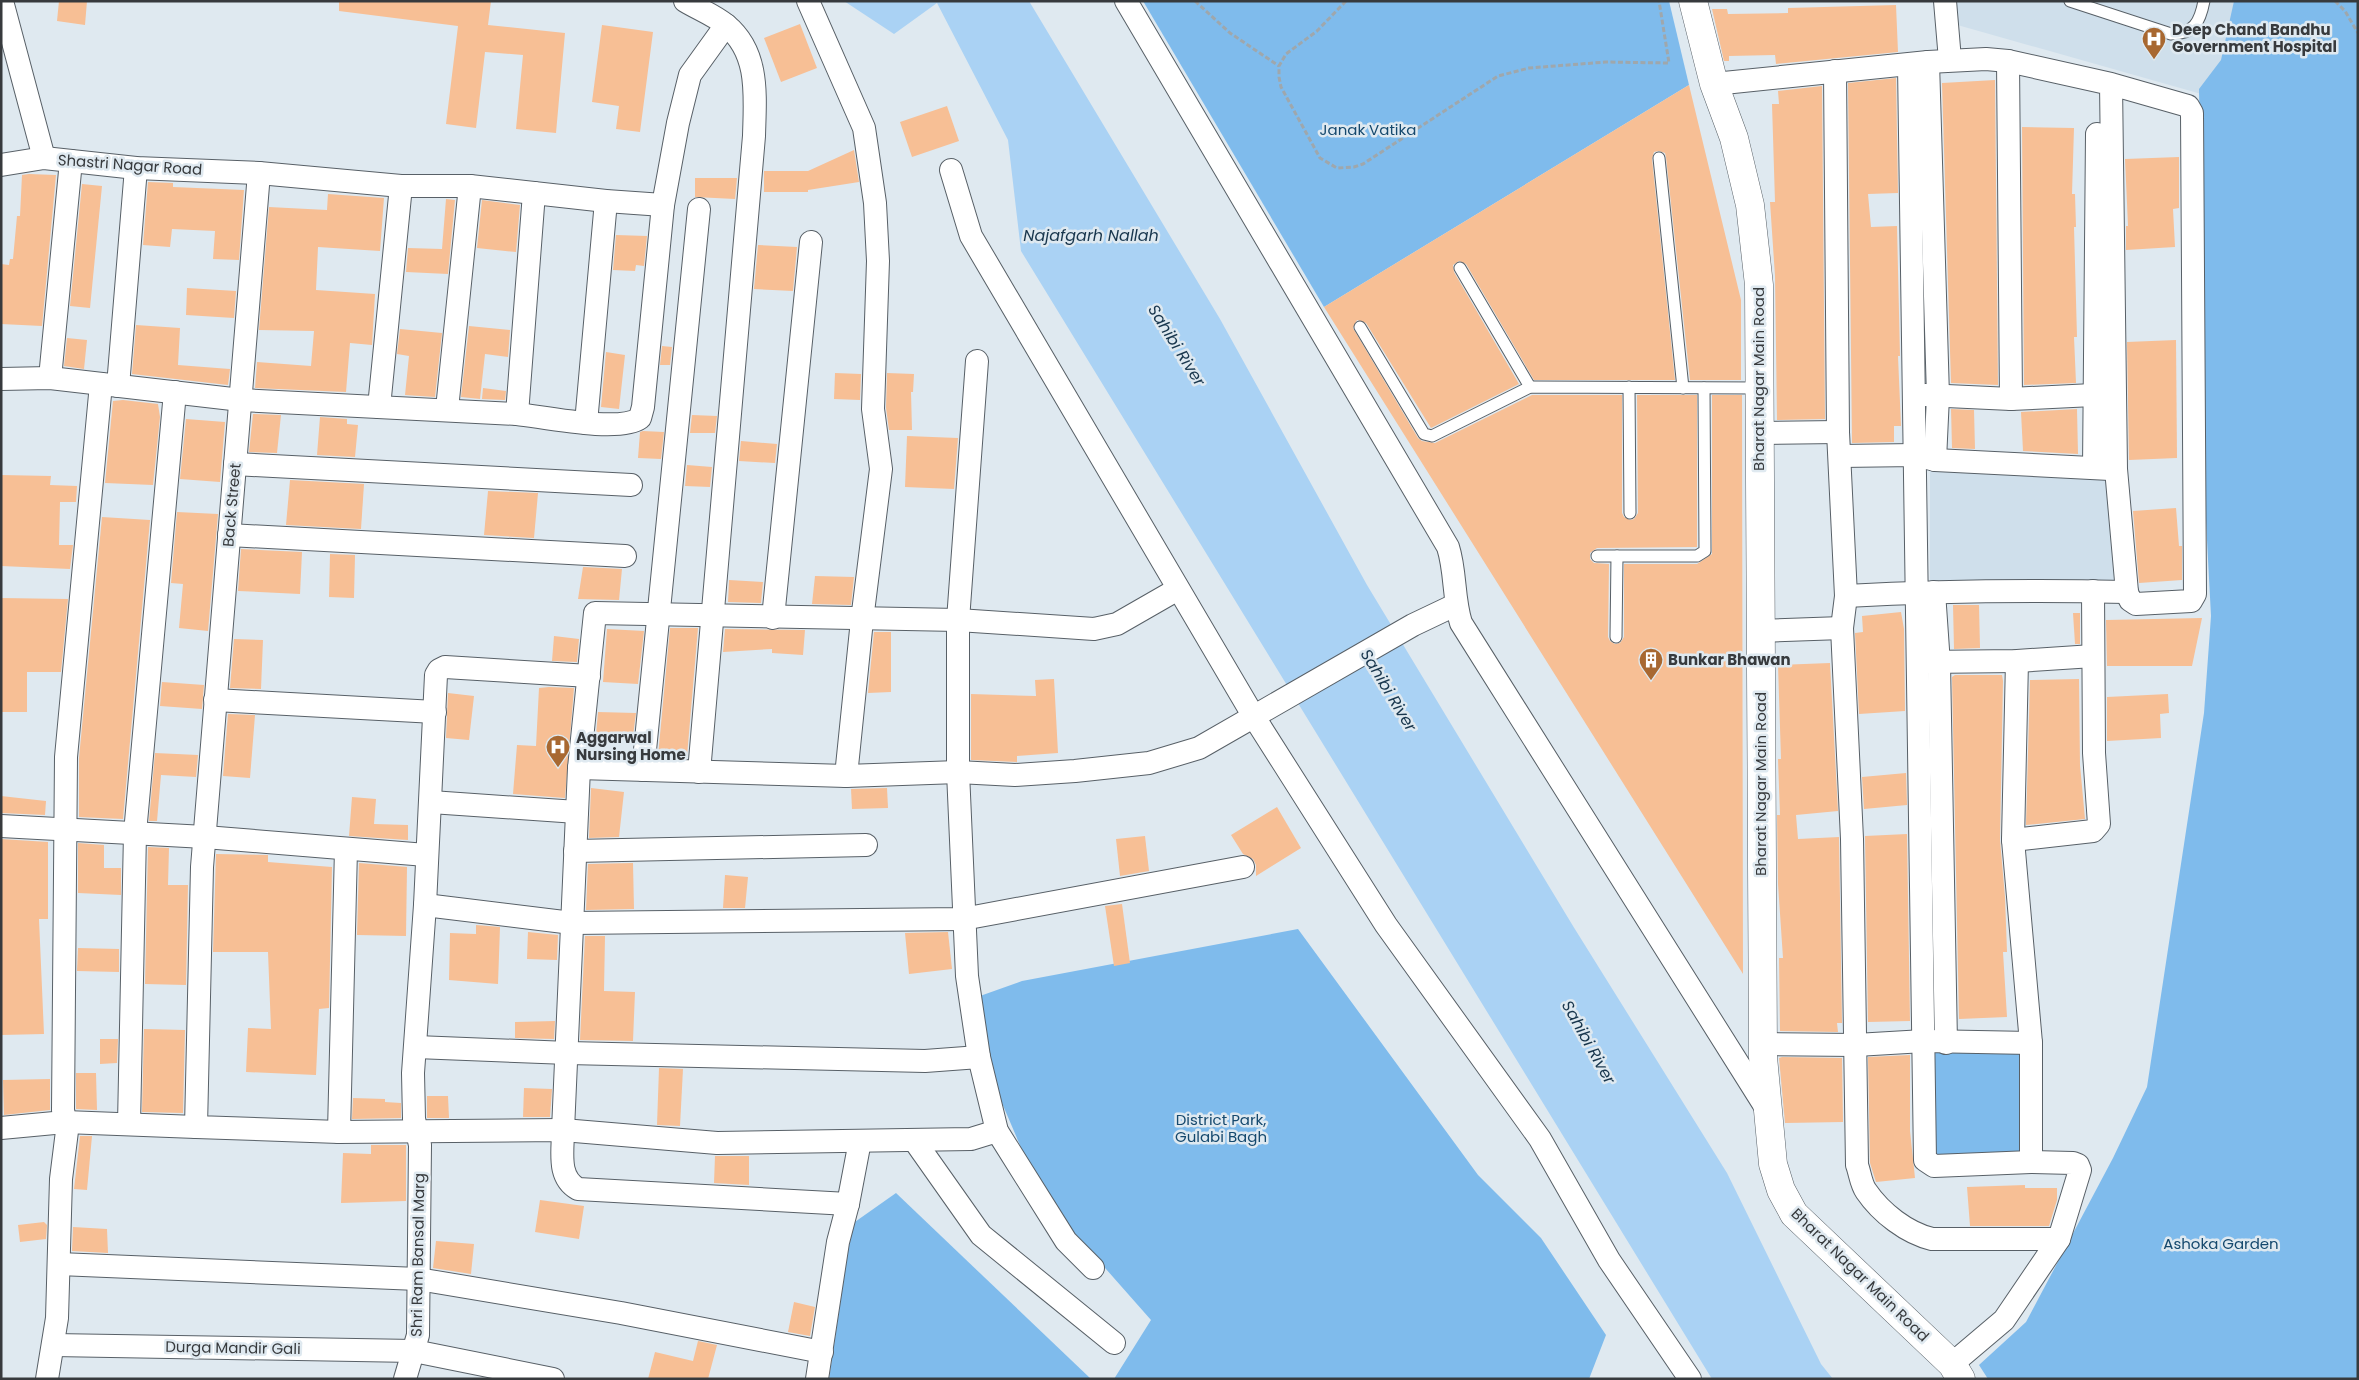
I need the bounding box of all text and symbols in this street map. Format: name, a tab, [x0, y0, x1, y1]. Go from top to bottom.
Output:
place label: Deep Chand Bandhu Government Hospital	[2172, 19, 2337, 57]
hospital icon: Deep Chand Bandhu Government Hospital	[2141, 26, 2167, 60]
park label: Janak Vatika	[1320, 119, 1416, 140]
street label: Shastri Nagar Road	[57, 149, 203, 180]
water label: Najafgarh Nallah	[1023, 224, 1159, 247]
street label: Bharat Nagar Main Road	[1748, 287, 1769, 471]
water label: Sahibi River	[1142, 300, 1211, 391]
street label: Back Street	[217, 462, 246, 548]
water label: Sahibi River	[1355, 645, 1423, 737]
building icon: Bunkar Bhawan	[1638, 647, 1664, 681]
place label: Bunkar Bhawan	[1668, 649, 1791, 670]
street label: Bharat Nagar Main Road	[1750, 692, 1771, 876]
place label: Aggarwal Nursing Home	[576, 727, 686, 765]
hospital icon: Aggarwal Nursing Home	[545, 734, 571, 768]
water label: Sahibi River	[1556, 996, 1622, 1089]
park label: District Park, Gulabi Bagh	[1175, 1109, 1267, 1147]
street label: Shri Ram Bansal Marg	[406, 1173, 429, 1337]
street label: Bharat Nagar Main Road	[1787, 1203, 1934, 1346]
park label: Ashoka Garden	[2163, 1233, 2279, 1254]
street label: Durga Mandir Gali	[165, 1336, 301, 1359]

